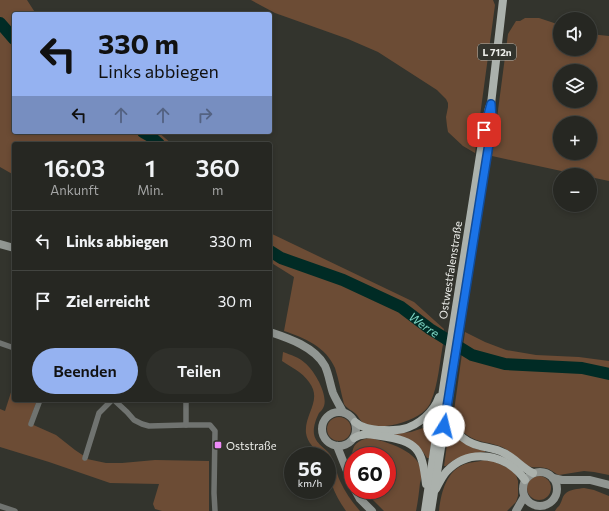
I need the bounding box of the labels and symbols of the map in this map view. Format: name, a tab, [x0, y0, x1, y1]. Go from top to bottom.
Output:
road number: L 712n	[478, 44, 516, 60]
pin	[467, 113, 501, 147]
street label: Ostwestfalenstraße	[436, 220, 464, 320]
water label: Werre	[407, 309, 442, 340]
position arrow	[423, 405, 465, 447]
place label: Oststraße	[226, 439, 277, 452]
marker: Oststraße	[213, 440, 223, 450]
speed limit sign: 60	[344, 447, 396, 499]

